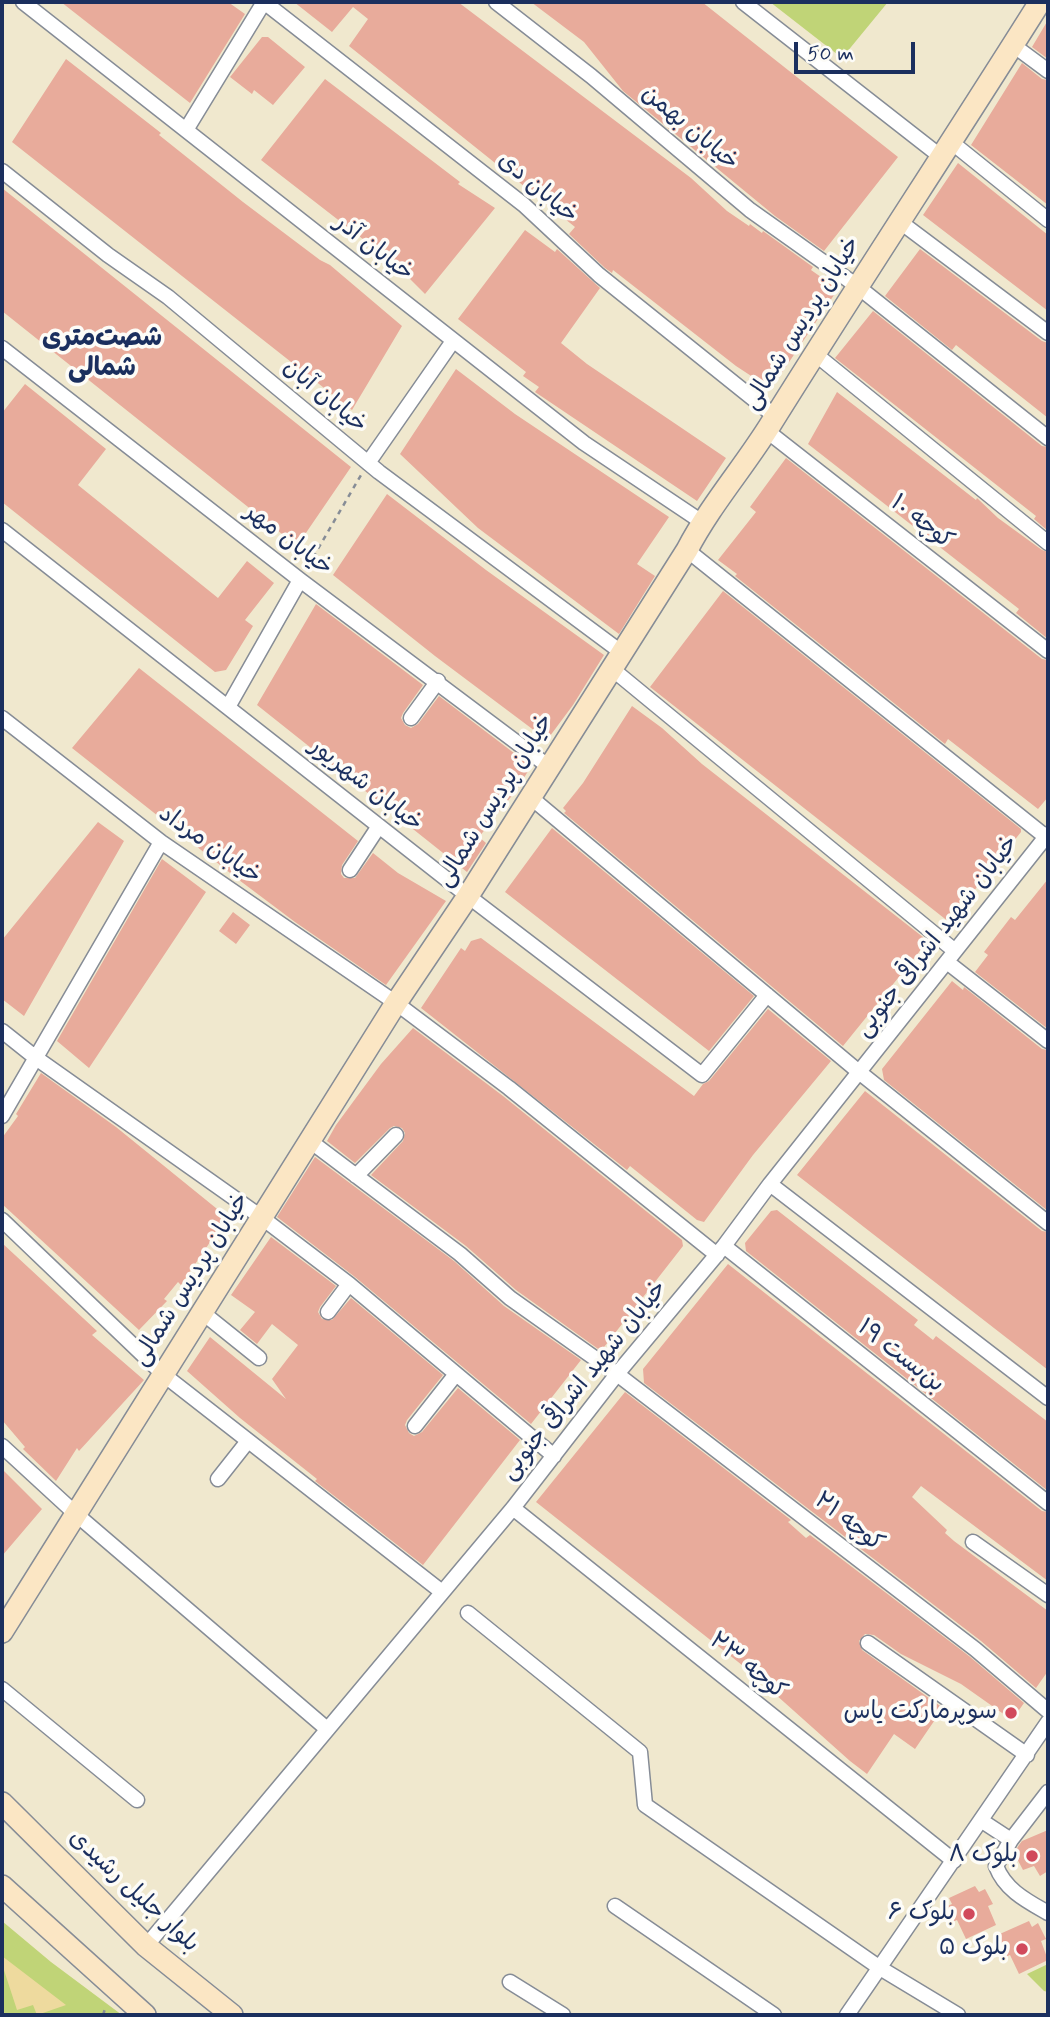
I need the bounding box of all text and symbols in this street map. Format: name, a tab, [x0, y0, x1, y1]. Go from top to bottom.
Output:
scale bar	[798, 28, 919, 72]
text: 50 m	[807, 40, 854, 68]
street label: خیابان بهمن	[635, 80, 743, 178]
street label: خیابان دی	[491, 147, 583, 231]
street label: خیابان آذر	[328, 209, 418, 289]
street label: خیابان پردیس شمالی	[738, 232, 868, 416]
district label: شصت‌متری شمالی	[42, 324, 162, 386]
street label: خیابان آبان	[276, 354, 372, 440]
street label: کوچه ۱۰	[884, 490, 958, 556]
street label: خیابان مهر	[238, 499, 338, 583]
street label: خیابان پردیس شمالی	[431, 709, 561, 893]
street label: خیابان شهریور	[303, 733, 427, 839]
street label: خیابان مرداد	[152, 800, 266, 892]
street label: خیابان شهید اشراقی جنوبی	[850, 830, 1026, 1044]
street label: خیابان پردیس شمالی	[127, 1188, 257, 1372]
street label: خیابان شهید اشراقی جنوبی	[496, 1275, 674, 1487]
street label: بن‌بست ۱۹	[851, 1314, 949, 1400]
street label: کوچه ۲۱	[807, 1487, 889, 1559]
street label: کوچه ۲۳	[702, 1627, 792, 1707]
place label: سوپرمارکت یاس	[844, 1699, 997, 1727]
marker: سوپرمارکت یاس	[1003, 1705, 1019, 1721]
street label: بلوار جلیل رشیدی	[62, 1824, 204, 1960]
place label: بلوک ۸	[949, 1842, 1018, 1870]
marker: بلوک ۸	[1024, 1848, 1040, 1864]
place label: بلوک ۶	[888, 1900, 955, 1928]
marker: بلوک ۶	[961, 1906, 977, 1922]
place label: بلوک ۵	[939, 1935, 1008, 1963]
marker: بلوک ۵	[1014, 1941, 1030, 1957]

